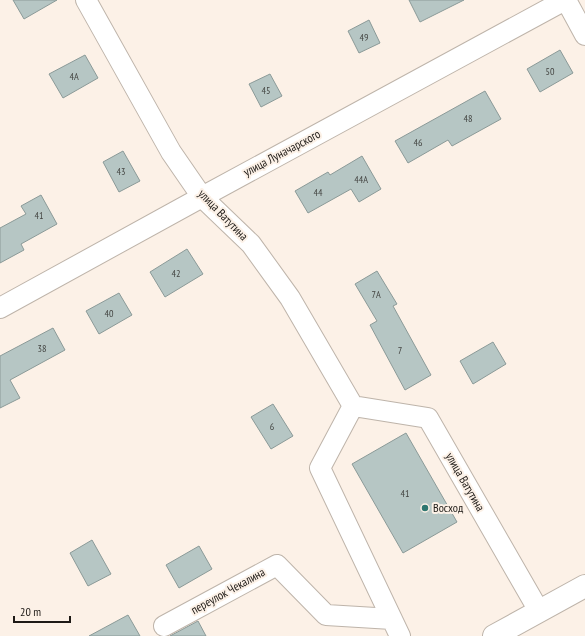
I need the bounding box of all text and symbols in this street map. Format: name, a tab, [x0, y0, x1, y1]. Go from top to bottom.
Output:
house number: 49	[360, 31, 369, 44]
house number: 50	[546, 65, 555, 78]
house number: 4А	[69, 70, 79, 83]
house number: 45	[262, 84, 271, 97]
house number: 48	[464, 112, 473, 125]
street label: улица Луначарского	[241, 126, 323, 179]
house number: 46	[414, 136, 423, 149]
house number: 43	[117, 165, 126, 178]
house number: 44А	[354, 173, 368, 186]
street label: улица Ватутина	[195, 186, 252, 243]
house number: 44	[314, 186, 323, 199]
house number: 41	[35, 209, 44, 222]
house number: 42	[172, 267, 181, 280]
house number: 7А	[371, 288, 381, 301]
house number: 40	[105, 307, 114, 320]
house number: 38	[38, 342, 47, 355]
house number: 7	[398, 344, 402, 357]
house number: 6	[270, 420, 275, 433]
street label: улица Ватутина	[443, 450, 488, 514]
house number: 41	[401, 487, 410, 500]
place label: Восход	[433, 500, 464, 515]
marker: Восход	[420, 503, 430, 513]
street label: переулок Чекалина	[188, 564, 267, 617]
scale bar	[14, 598, 70, 624]
text: 20 m	[20, 604, 41, 619]

